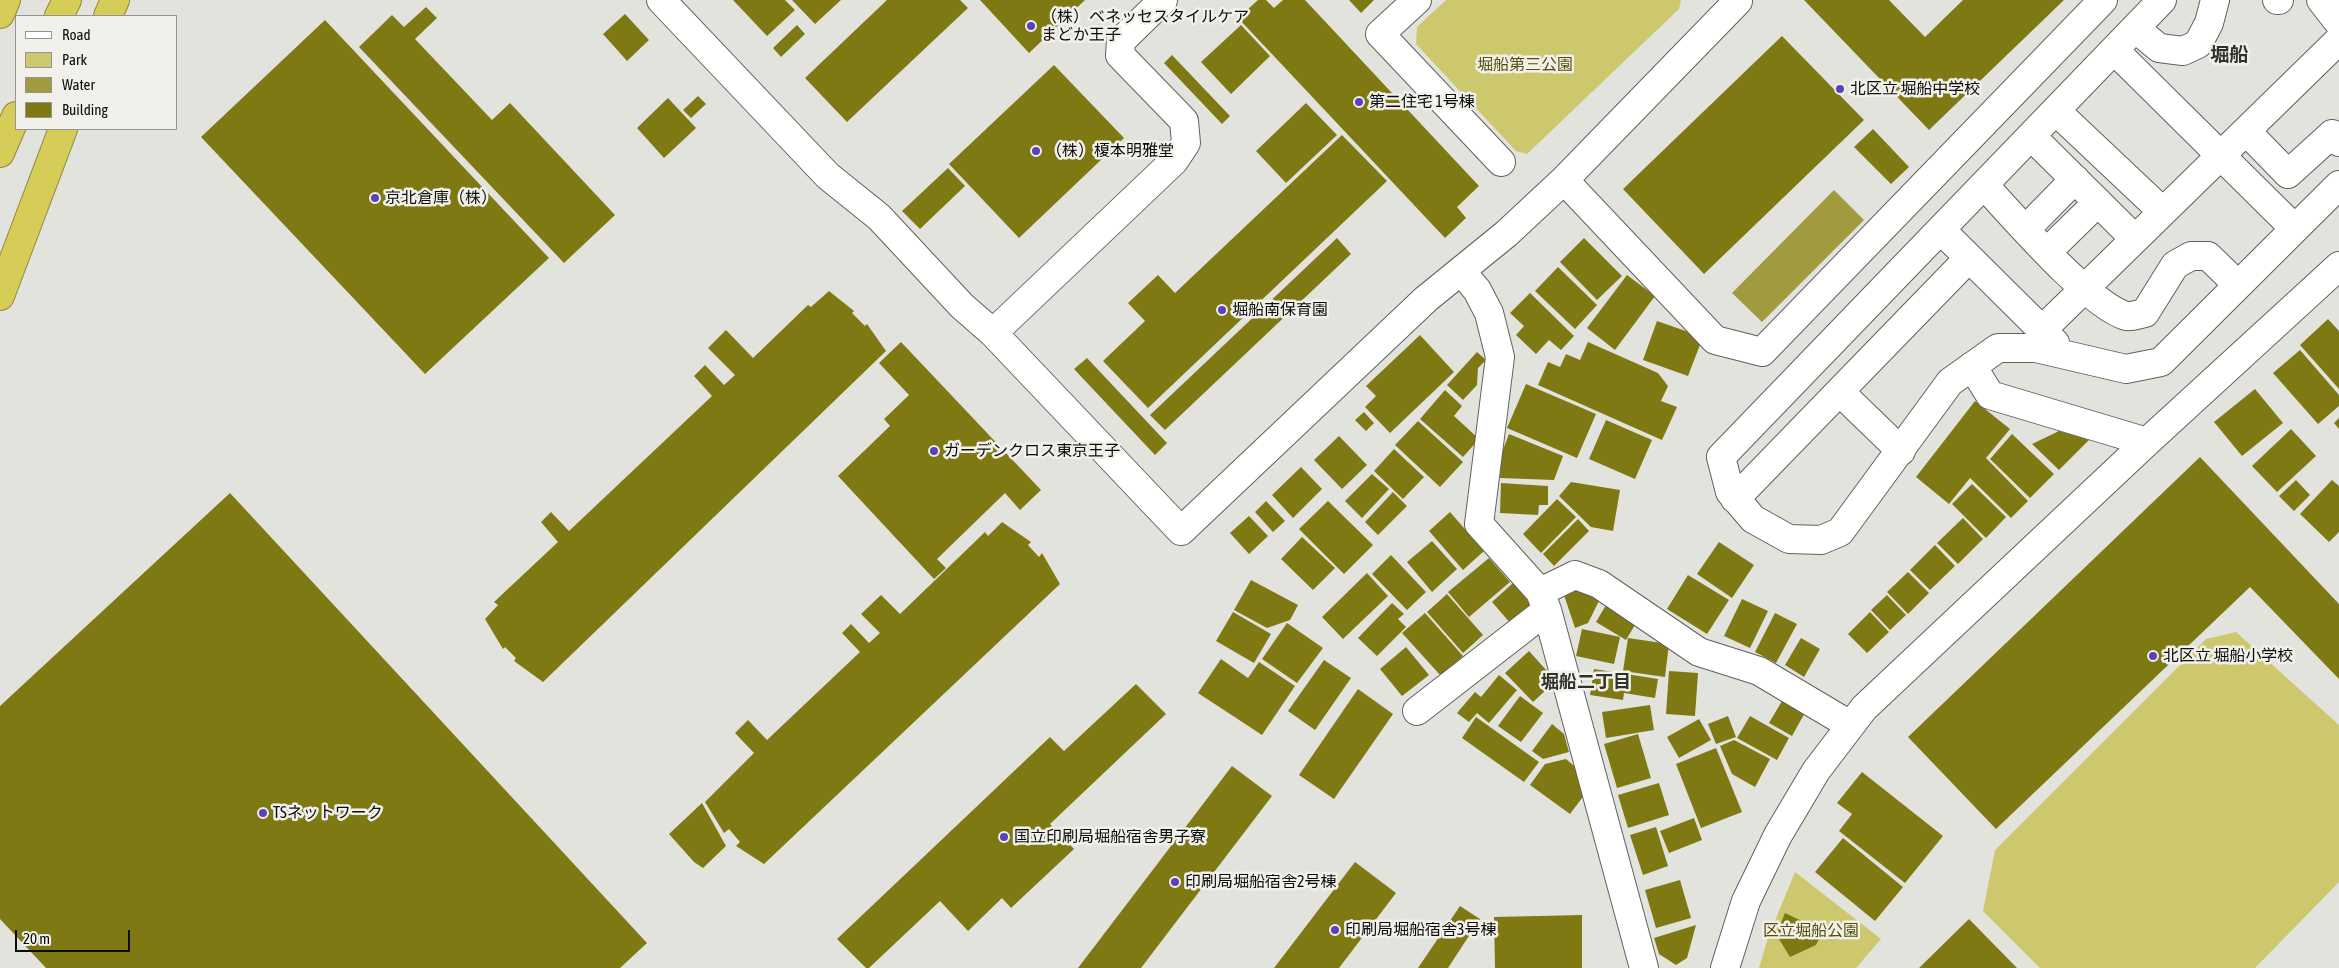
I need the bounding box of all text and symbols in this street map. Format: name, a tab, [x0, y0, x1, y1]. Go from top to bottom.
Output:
place label: （株）ベネッセスタイルケア まどか王子	[1041, 7, 1249, 45]
legend	[15, 15, 178, 130]
marker: （株）ベネッセスタイルケア まどか王子	[1025, 20, 1037, 32]
text: Road	[62, 26, 91, 43]
district label: 堀船	[2210, 44, 2248, 66]
text: Park	[62, 51, 87, 68]
park label: 堀船第三公園	[1477, 55, 1573, 75]
text: Water	[62, 76, 95, 93]
place label: 北区立 堀船中学校	[1850, 79, 1980, 99]
marker: 北区立 堀船中学校	[1834, 83, 1846, 95]
place label: 第二住宅 1号棟	[1369, 92, 1475, 112]
marker: 第二住宅 1号棟	[1353, 96, 1365, 108]
text: Building	[62, 101, 108, 118]
place label: （株）榎本明雅堂	[1046, 141, 1174, 161]
marker: （株）榎本明雅堂	[1030, 145, 1042, 157]
place label: 京北倉庫（株）	[385, 188, 497, 208]
marker: 京北倉庫（株）	[369, 192, 381, 204]
place label: 堀船南保育園	[1232, 300, 1328, 320]
marker: 堀船南保育園	[1216, 304, 1228, 316]
place label: ガーデンクロス東京王子	[944, 441, 1120, 461]
marker: ガーデンクロス東京王子	[928, 445, 940, 457]
place label: 北区立 堀船小学校	[2163, 646, 2293, 666]
marker: 北区立 堀船小学校	[2147, 650, 2159, 662]
district label: 堀船二丁目	[1541, 671, 1631, 693]
place label: TSネットワーク	[273, 803, 383, 823]
marker: TSネットワーク	[257, 807, 269, 819]
place label: 国立印刷局堀船宿舎男子寮	[1014, 827, 1206, 847]
marker: 国立印刷局堀船宿舎男子寮	[998, 831, 1010, 843]
place label: 印刷局堀船宿舎2号棟	[1185, 872, 1337, 892]
marker: 印刷局堀船宿舎2号棟	[1169, 876, 1181, 888]
scale bar	[18, 920, 132, 952]
place label: 印刷局堀船宿舎3号棟	[1345, 920, 1497, 940]
park label: 区立堀船公園	[1763, 921, 1859, 941]
marker: 印刷局堀船宿舎3号棟	[1329, 924, 1341, 936]
text: 20 m	[23, 930, 50, 947]

